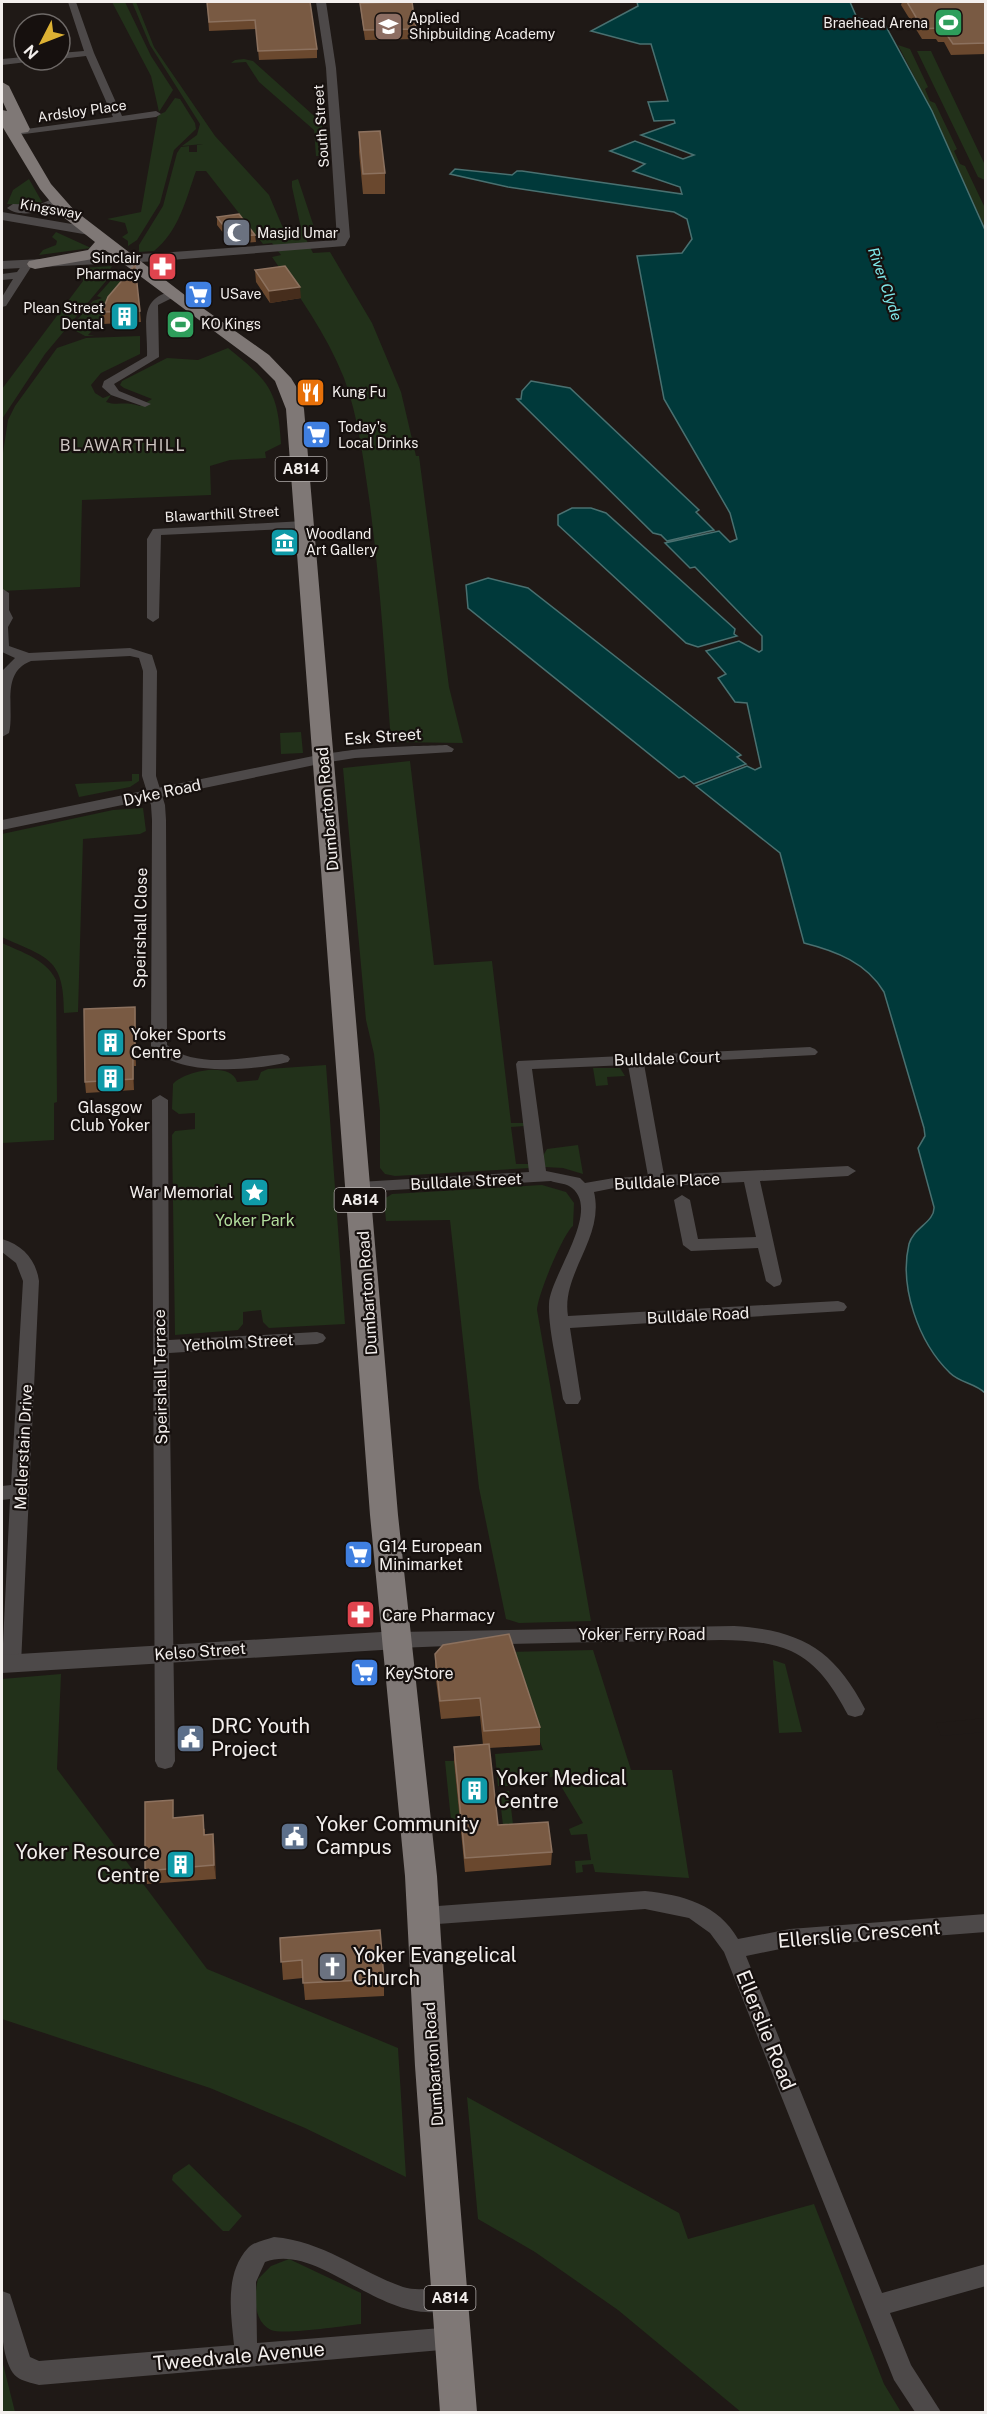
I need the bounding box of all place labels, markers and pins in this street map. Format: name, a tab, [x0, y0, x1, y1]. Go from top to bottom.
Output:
sports icon: Braehead Arena	[933, 7, 965, 39]
school or university icon: Applied Shipbuilding Academy	[372, 10, 404, 42]
place label: Applied Shipbuilding Academy	[409, 10, 556, 42]
place label: Braehead Arena	[823, 15, 928, 31]
mosque icon: Masjid Umar	[220, 217, 252, 249]
place label: Masjid Umar	[257, 225, 338, 241]
place label: Sinclair Pharmacy	[76, 250, 141, 282]
pharmacy icon: Sinclair Pharmacy	[146, 250, 178, 282]
supermarket icon: USave	[183, 278, 215, 310]
place label: USave	[220, 286, 262, 302]
place label: Plean Street Dental	[23, 300, 104, 332]
building icon: Plean Street Dental	[109, 300, 141, 332]
sports icon: KO Kings	[164, 308, 196, 340]
place label: KO Kings	[201, 316, 261, 332]
restaurant icon: Kung Fu	[295, 376, 327, 408]
place label: Kung Fu	[332, 384, 386, 400]
supermarket icon: Today's Local Drinks	[301, 419, 333, 451]
place label: Today's Local Drinks	[338, 419, 418, 451]
museum icon: Woodland Art Gallery	[269, 526, 301, 558]
place label: Woodland Art Gallery	[306, 526, 378, 558]
place label: Yoker Sports Centre	[131, 1025, 226, 1062]
building icon: Yoker Sports Centre	[94, 1027, 126, 1059]
building icon: Glasgow Club Yoker	[94, 1063, 126, 1095]
place label: Glasgow Club Yoker	[70, 1098, 150, 1135]
place icon: War Memorial	[238, 1176, 270, 1208]
place label: War Memorial	[130, 1183, 233, 1202]
place label: G14 European Minimarket	[379, 1537, 482, 1574]
supermarket icon: G14 European Minimarket	[342, 1539, 374, 1571]
pharmacy icon: Care Pharmacy	[345, 1599, 377, 1631]
place label: Care Pharmacy	[382, 1606, 495, 1625]
supermarket icon: KeyStore	[348, 1657, 380, 1689]
place label: KeyStore	[385, 1664, 454, 1683]
place label: DRC Youth Project	[211, 1714, 310, 1761]
public building icon: DRC Youth Project	[174, 1722, 206, 1754]
place label: Yoker Medical Centre	[496, 1766, 627, 1813]
building icon: Yoker Medical Centre	[459, 1774, 491, 1806]
place label: Yoker Community Campus	[316, 1812, 480, 1859]
public building icon: Yoker Community Campus	[279, 1820, 311, 1852]
place label: Yoker Resource Centre	[16, 1840, 160, 1887]
building icon: Yoker Resource Centre	[165, 1848, 197, 1880]
place label: Yoker Evangelical Church	[353, 1943, 517, 1990]
church icon: Yoker Evangelical Church	[316, 1951, 348, 1983]

